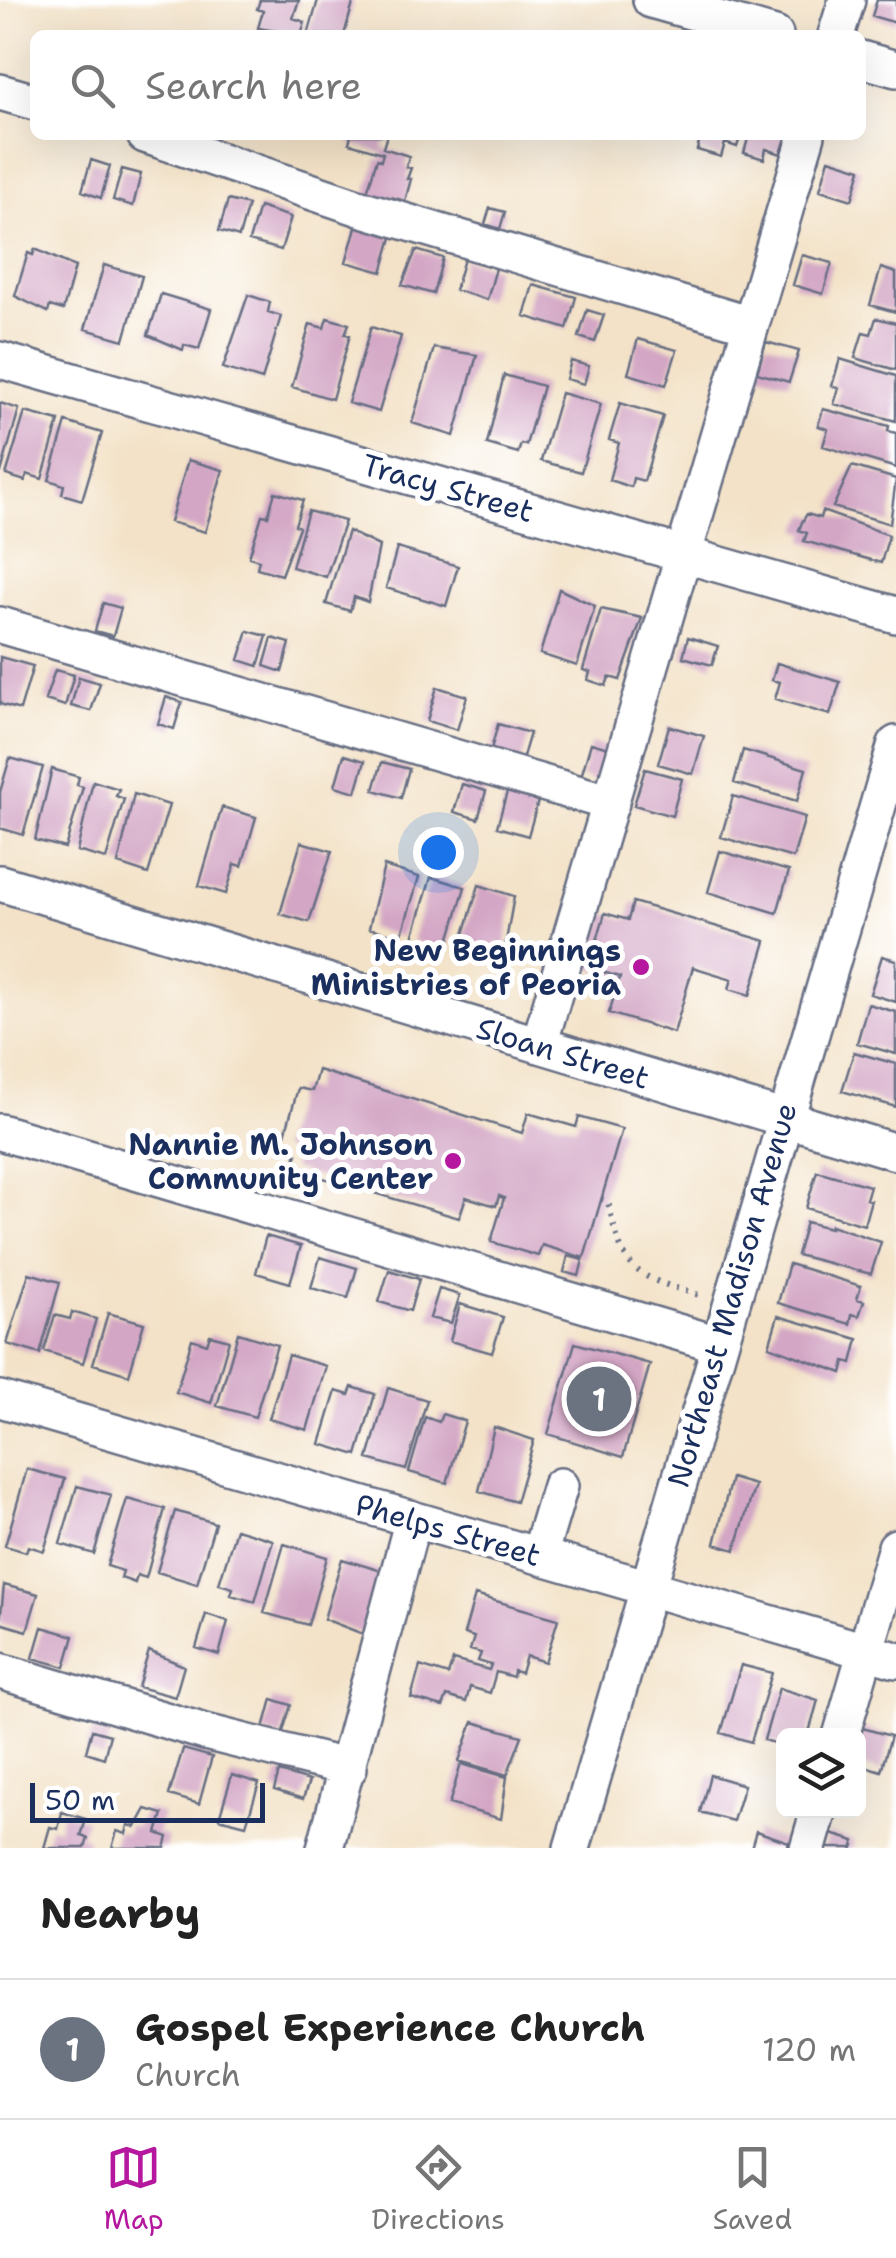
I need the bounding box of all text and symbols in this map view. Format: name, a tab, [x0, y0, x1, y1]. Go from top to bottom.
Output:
search box	[30, 30, 866, 140]
icon: search	[65, 58, 120, 113]
text: Search here	[145, 60, 362, 111]
street label: Tracy Street	[357, 444, 539, 532]
your location	[413, 827, 464, 878]
place label: New Beginnings Ministries of Peoria	[311, 930, 622, 1005]
marker: New Beginnings Ministries of Peoria	[630, 956, 652, 978]
street label: Sloan Street	[472, 1007, 654, 1099]
street label: Northeast Madison Avenue	[657, 1098, 807, 1492]
place label: Nannie M. Johnson Community Center	[128, 1124, 433, 1199]
marker: Nannie M. Johnson Community Center	[442, 1150, 464, 1172]
pin: 1	[566, 1362, 632, 1436]
street label: Phelps Street	[351, 1484, 545, 1576]
map controls	[776, 1728, 866, 1818]
button: layers	[776, 1728, 866, 1818]
scale bar	[30, 1778, 265, 1822]
text: 50 m	[45, 1781, 115, 1819]
text: Nearby	[40, 1885, 200, 1941]
text: Gospel Experience Church	[135, 2002, 645, 2053]
text: 1	[65, 2028, 80, 2071]
text: 120 m	[762, 2028, 856, 2071]
text: Church	[135, 2053, 241, 2096]
tab: Map	[104, 2140, 164, 2238]
tab: Directions	[371, 2140, 505, 2238]
tab: Saved	[713, 2140, 792, 2238]

